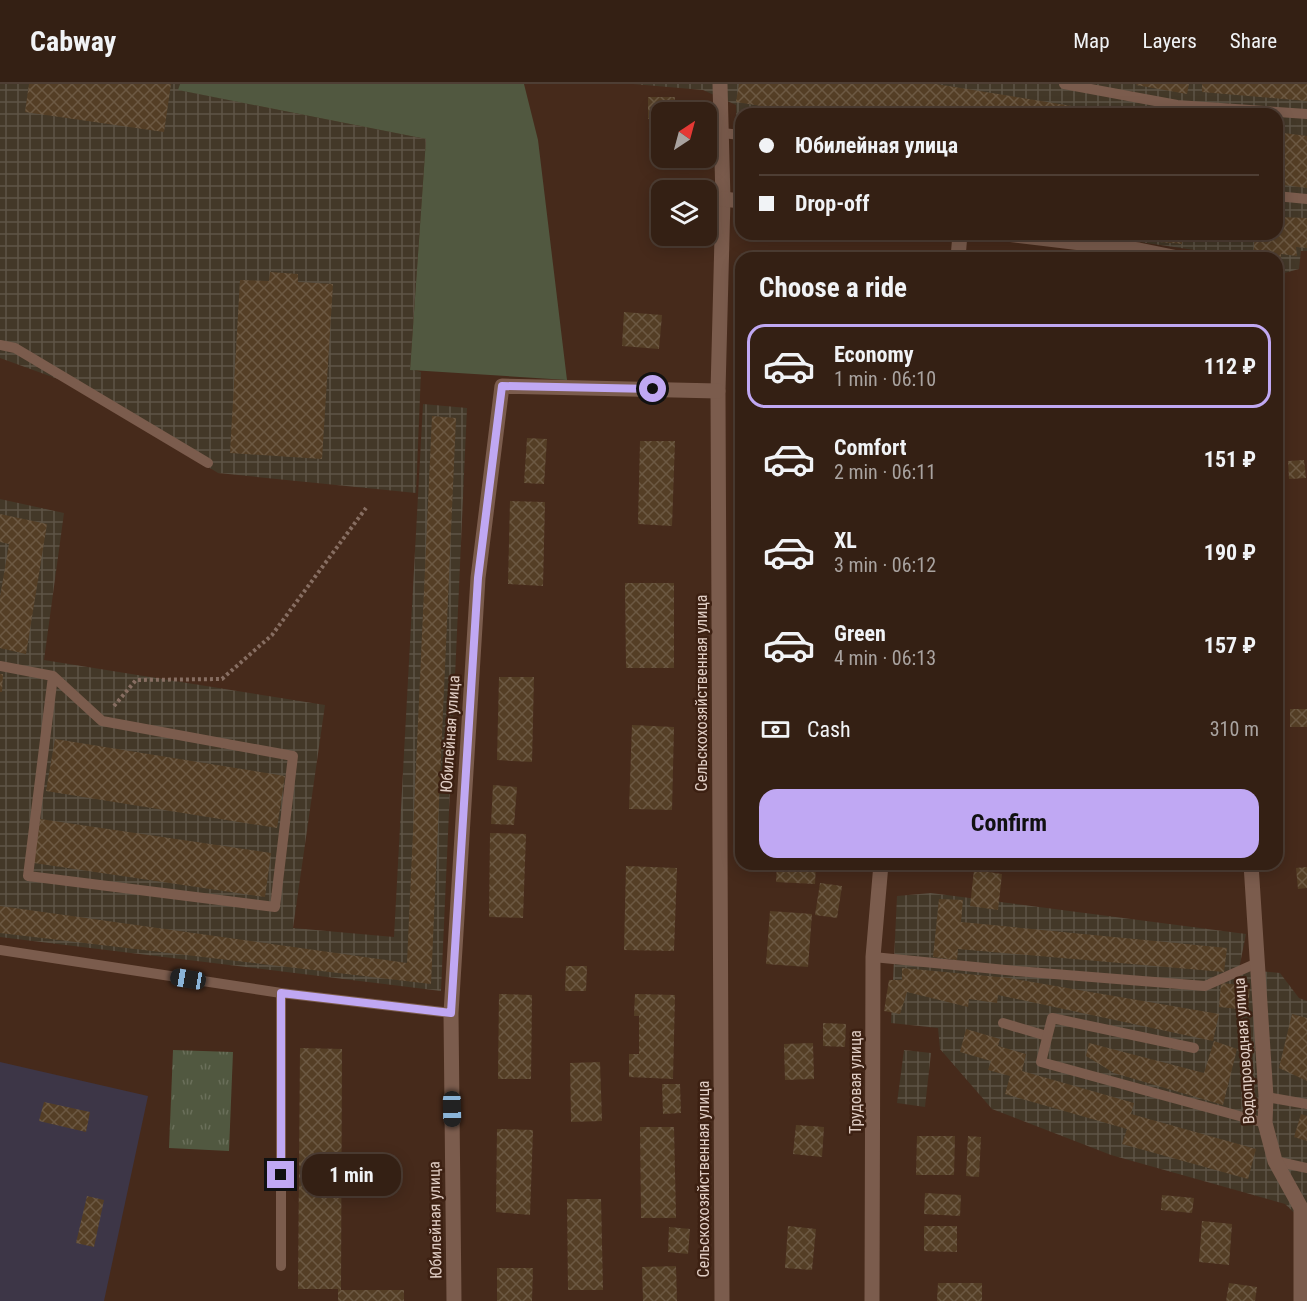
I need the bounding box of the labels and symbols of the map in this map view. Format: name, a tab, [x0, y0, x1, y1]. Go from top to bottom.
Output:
north arrow	[651, 102, 717, 168]
route start	[639, 375, 666, 402]
street label: Сельскохозяйственная улица	[692, 595, 711, 791]
street label: Юбилейная улица	[436, 675, 464, 793]
car	[169, 967, 207, 991]
street label: Водопроводная улица	[1229, 977, 1259, 1125]
street label: Трудовая улица	[846, 1030, 865, 1134]
street label: Сельскохозяйственная улица	[694, 1081, 713, 1277]
car	[443, 1091, 461, 1127]
callout: 1 min	[302, 1154, 401, 1196]
route end	[267, 1161, 294, 1188]
street label: Юбилейная улица	[424, 1161, 446, 1279]

